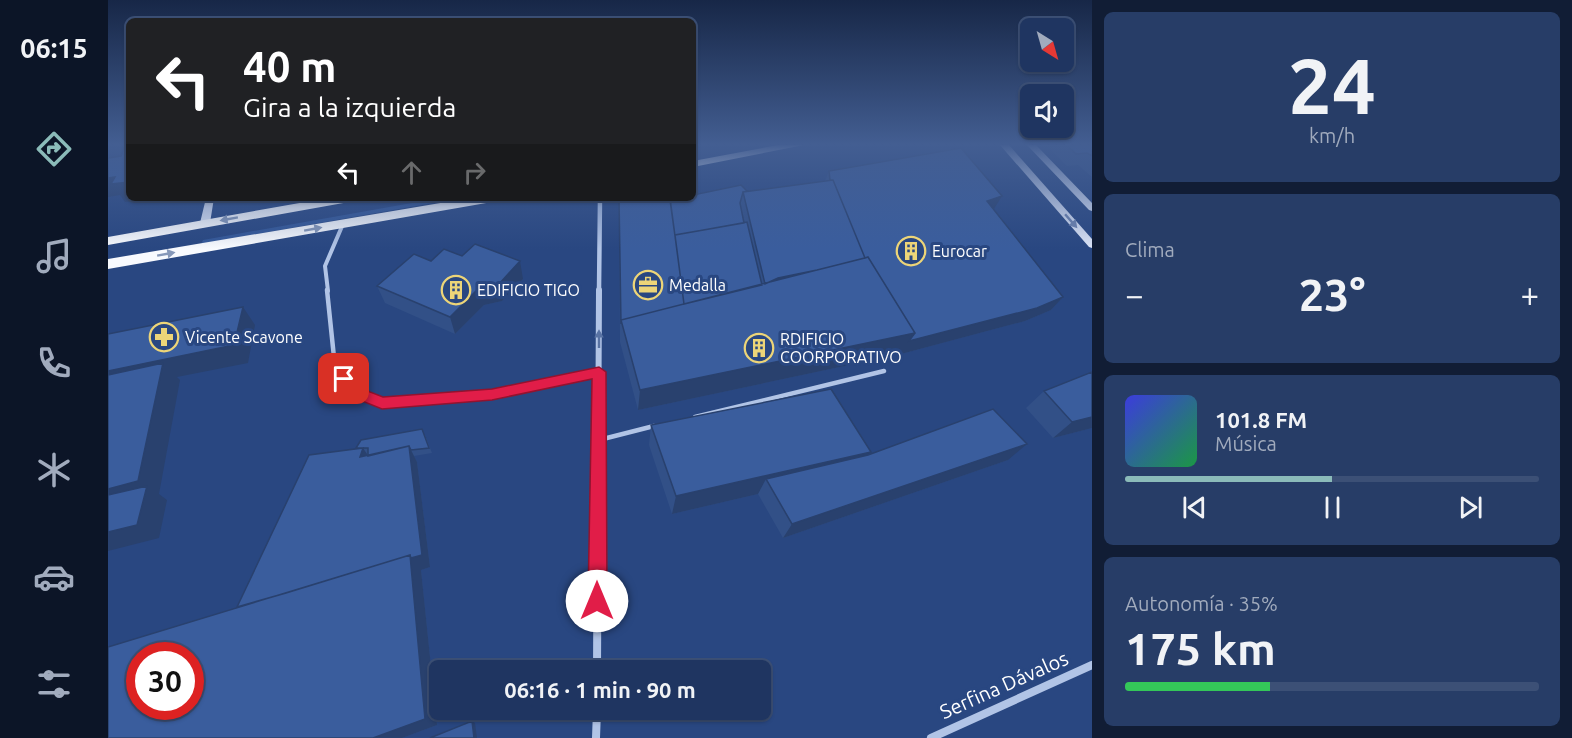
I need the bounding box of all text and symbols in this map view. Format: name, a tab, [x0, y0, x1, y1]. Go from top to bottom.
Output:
north arrow	[1020, 18, 1074, 72]
map controls	[1020, 18, 1074, 138]
text: 06:15	[20, 33, 88, 63]
text: 24	[1288, 41, 1376, 129]
icon: left	[144, 42, 222, 120]
text: 40 m	[243, 43, 337, 90]
button: sound	[1020, 84, 1074, 138]
text: Gira a la izquierda	[243, 92, 456, 122]
text: km/h	[1309, 124, 1355, 147]
icon: directions	[33, 128, 75, 170]
icon: left	[332, 156, 365, 189]
icon: ahead	[395, 156, 428, 189]
icon: right	[458, 156, 491, 189]
one-way arrow	[1064, 213, 1077, 228]
one-way arrow	[220, 214, 239, 223]
one-way arrow	[303, 224, 322, 233]
icon: music	[33, 235, 75, 277]
building icon: Eurocar	[895, 235, 927, 267]
text: Clima	[1125, 238, 1175, 261]
place label: Eurocar	[932, 242, 987, 260]
one-way arrow	[156, 249, 175, 258]
office icon: Medalla	[632, 269, 664, 301]
text: 23°	[1299, 269, 1365, 320]
building icon: EDIFICIO TIGO	[440, 274, 472, 306]
place label: Medalla	[669, 276, 726, 294]
text: −	[1125, 276, 1144, 313]
text: +	[1520, 276, 1539, 313]
place label: EDIFICIO TIGO	[477, 281, 580, 299]
pharmacy icon: Vicente Scavone	[148, 321, 180, 353]
place label: Vicente Scavone	[185, 328, 303, 346]
one-way arrow	[594, 330, 604, 349]
place label: RDIFICIO COORPORATIVO	[780, 330, 902, 366]
building icon: RDIFICIO COORPORATIVO	[743, 332, 775, 364]
icon: phone	[33, 342, 75, 384]
pin	[318, 353, 369, 404]
icon: arrive	[327, 362, 360, 395]
text: 101.8 FM	[1215, 407, 1307, 432]
text: Música	[1215, 432, 1277, 455]
icon: climate	[33, 449, 75, 491]
icon: previous	[1178, 491, 1211, 524]
icon: pause	[1316, 491, 1349, 524]
icon: next	[1454, 491, 1487, 524]
icon: car	[33, 556, 75, 598]
position arrow	[565, 569, 629, 633]
text: Autonomía · 35%	[1125, 592, 1278, 615]
text: 175 km	[1125, 623, 1276, 674]
speed limit sign: 30	[126, 642, 204, 720]
street label: Serfina Dávalos	[936, 646, 1071, 723]
icon: filters	[33, 663, 75, 705]
text: 06:16 · 1 min · 90 m	[504, 677, 696, 702]

